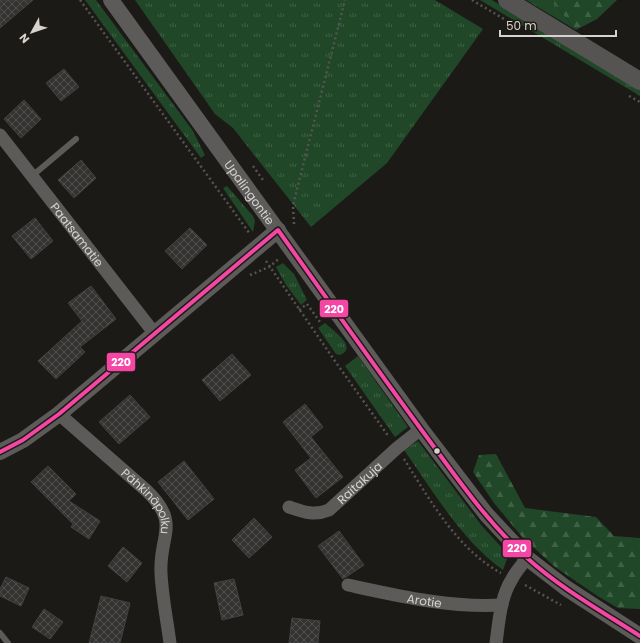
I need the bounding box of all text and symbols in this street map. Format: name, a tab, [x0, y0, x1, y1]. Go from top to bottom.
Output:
north arrow	[12, 12, 52, 52]
scale bar	[500, 12, 616, 38]
text: 50 m	[506, 17, 537, 34]
text: N	[16, 30, 33, 47]
street label: Upalingontie	[221, 156, 279, 228]
street label: Paatsamatie	[47, 199, 108, 270]
line badge: 220	[319, 299, 349, 318]
text: 220	[324, 301, 344, 317]
line badge: 220	[106, 352, 136, 372]
text: 220	[111, 354, 131, 370]
unlabelled marker	[432, 446, 442, 456]
street label: Raitakuja	[333, 457, 386, 508]
street label: Pähkinäpolku	[118, 464, 175, 535]
line badge: 220	[502, 539, 532, 558]
text: 220	[507, 540, 527, 556]
street label: Arotie	[406, 589, 443, 611]

